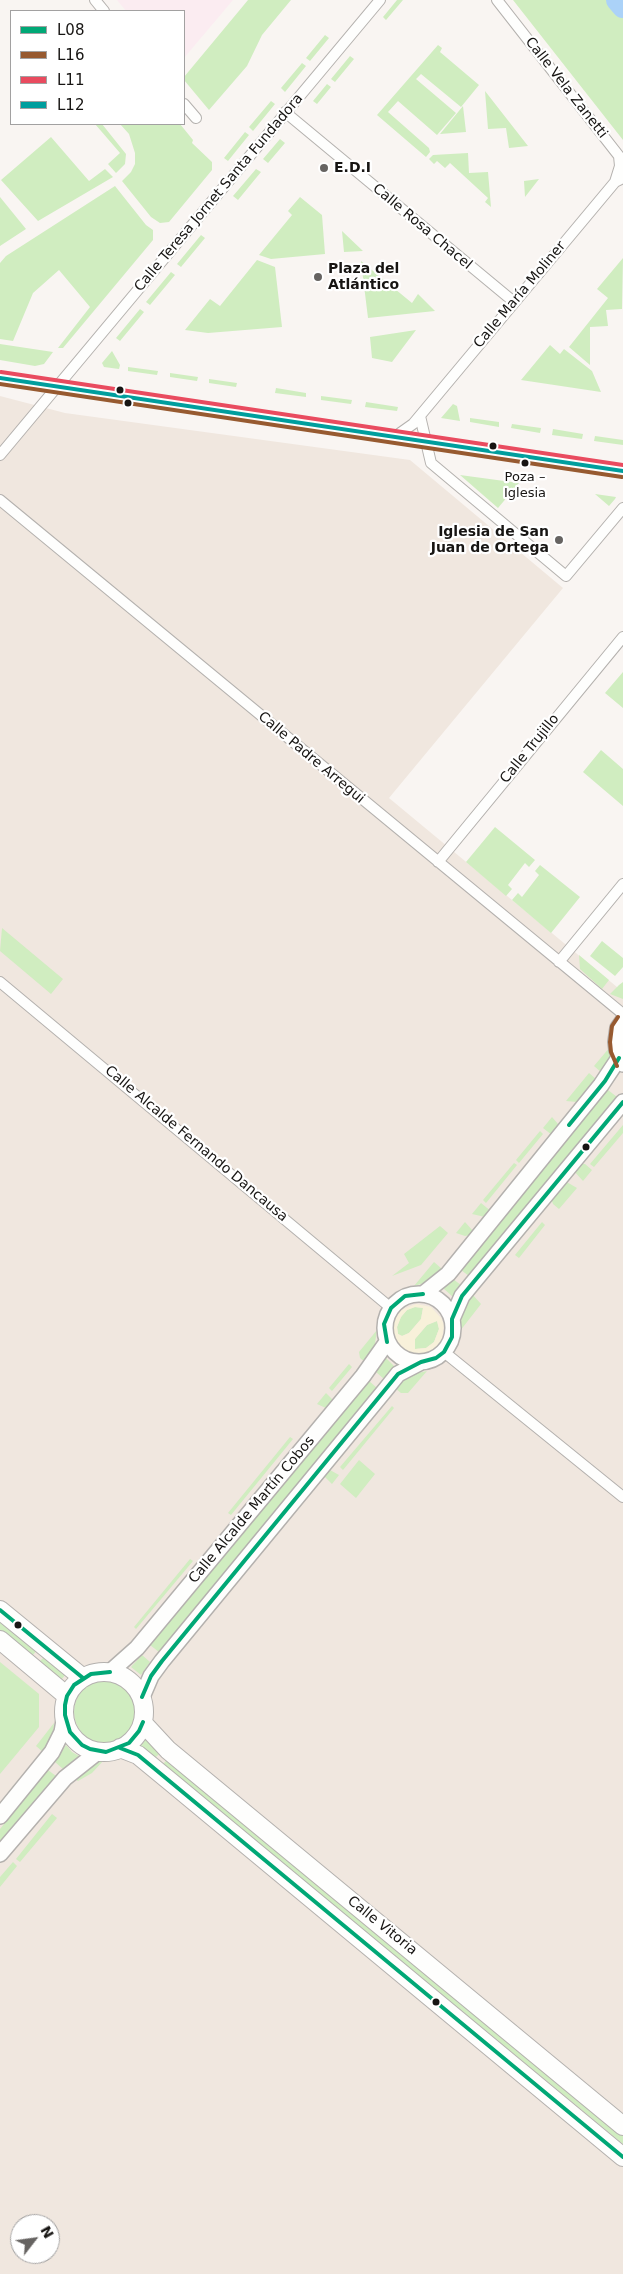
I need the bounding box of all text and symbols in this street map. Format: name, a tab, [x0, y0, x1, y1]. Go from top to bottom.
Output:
legend	[10, 10, 185, 125]
text: L08	[57, 21, 84, 39]
street label: Calle Vela Zanetti	[521, 34, 611, 142]
text: L16	[57, 46, 84, 64]
text: L11	[57, 71, 84, 89]
street label: Calle Teresa Jornet Santa Fundadora	[131, 91, 307, 295]
text: L12	[57, 96, 84, 114]
place label: E.D.I	[334, 160, 371, 176]
marker: E.D.I	[318, 162, 330, 174]
street label: Calle Rosa Chacel	[369, 181, 475, 273]
street label: Calle María Moliner	[470, 238, 570, 352]
place label: Plaza del Atlántico	[328, 261, 399, 294]
marker: Plaza del Atlántico	[312, 271, 324, 283]
unlabelled marker	[115, 385, 125, 395]
unlabelled marker	[123, 398, 133, 408]
unlabelled marker	[488, 441, 498, 451]
marker: Poza – Iglesia	[520, 458, 530, 468]
place label: Poza – Iglesia	[504, 470, 546, 501]
place label: Iglesia de San Juan de Ortega	[431, 524, 549, 556]
marker: Iglesia de San Juan de Ortega	[553, 534, 565, 546]
street label: Calle Padre Arregui	[254, 709, 368, 807]
street label: Calle Trujillo	[497, 711, 563, 787]
street label: Calle Alcalde Fernando Dancausa	[101, 1062, 291, 1226]
unlabelled marker	[581, 1142, 591, 1152]
street label: Calle Alcalde Martín Cobos	[185, 1433, 319, 1587]
unlabelled marker	[13, 1620, 23, 1630]
street label: Calle Vitoria	[344, 1893, 420, 1959]
unlabelled marker	[431, 1997, 441, 2007]
north arrow	[10, 2214, 60, 2264]
text: N	[37, 2223, 57, 2241]

